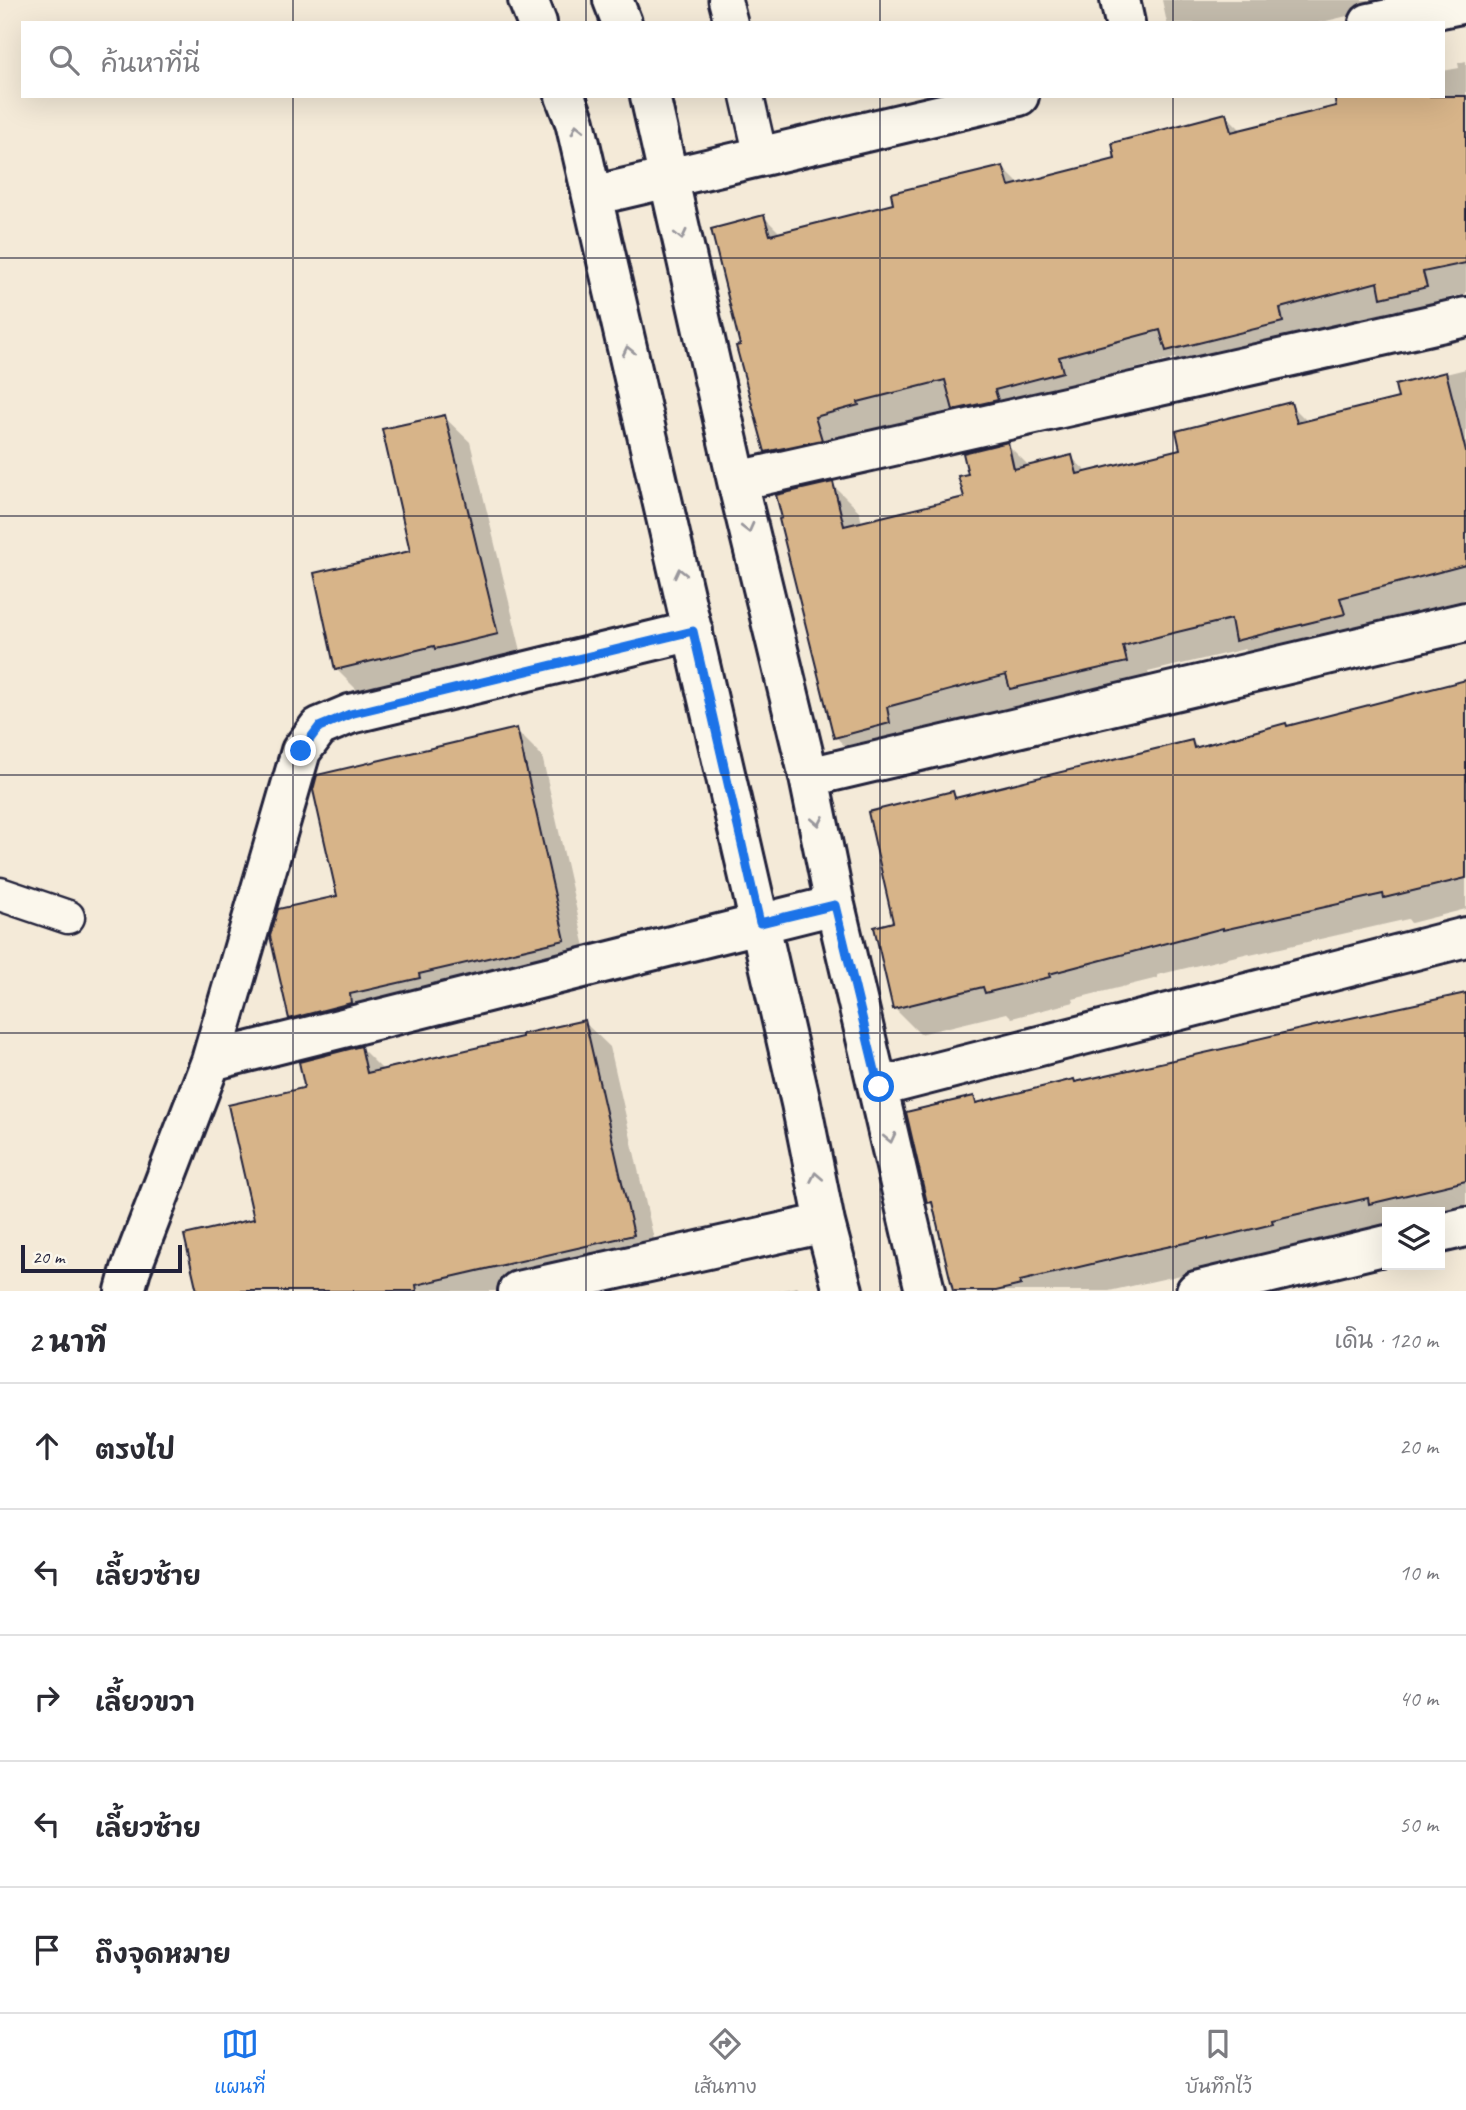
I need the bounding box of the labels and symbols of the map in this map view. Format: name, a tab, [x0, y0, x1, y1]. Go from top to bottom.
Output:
one-way arrow	[570, 124, 585, 136]
one-way arrow	[673, 228, 687, 240]
one-way arrow	[622, 345, 636, 357]
one-way arrow	[740, 522, 754, 534]
one-way arrow	[673, 567, 688, 579]
route end	[285, 735, 316, 766]
one-way arrow	[809, 815, 824, 827]
route start	[863, 1071, 894, 1102]
one-way arrow	[882, 1132, 897, 1144]
one-way arrow	[809, 1171, 824, 1183]
scale bar	[21, 1242, 182, 1274]

